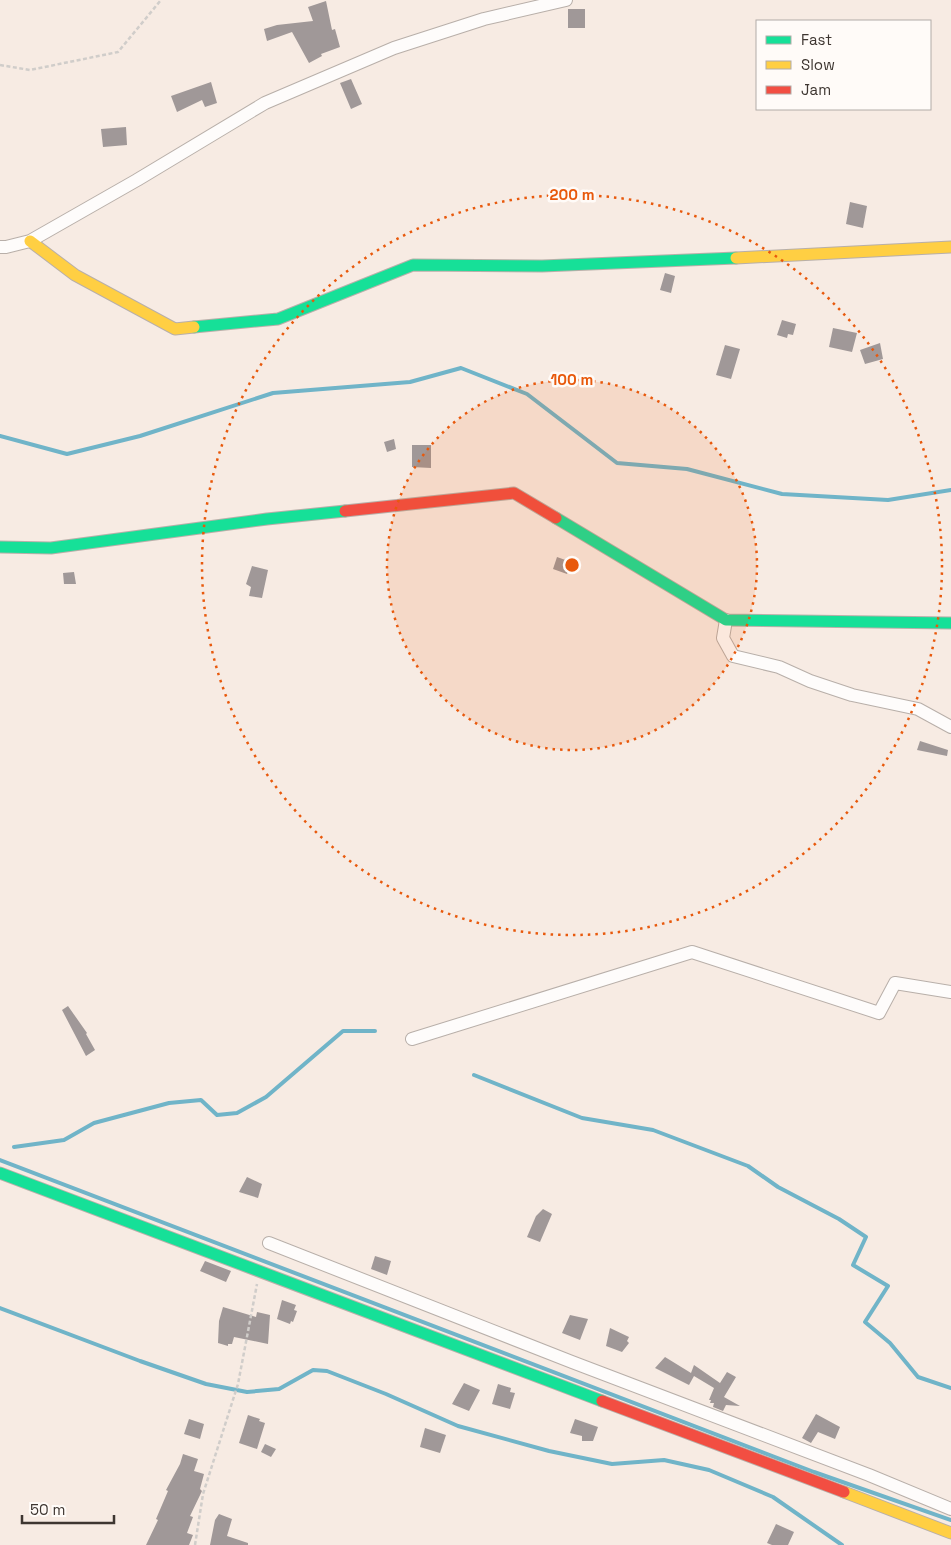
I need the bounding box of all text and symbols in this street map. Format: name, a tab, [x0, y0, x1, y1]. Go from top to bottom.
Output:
legend	[756, 20, 931, 110]
text: Fast	[801, 30, 832, 49]
text: Slow	[801, 55, 835, 74]
text: Jam	[801, 80, 831, 99]
text: 200 m	[550, 185, 594, 204]
text: 100 m	[551, 370, 593, 389]
centre of rings	[563, 556, 581, 574]
scale bar	[22, 1492, 115, 1524]
text: 50 m	[30, 1500, 65, 1519]

